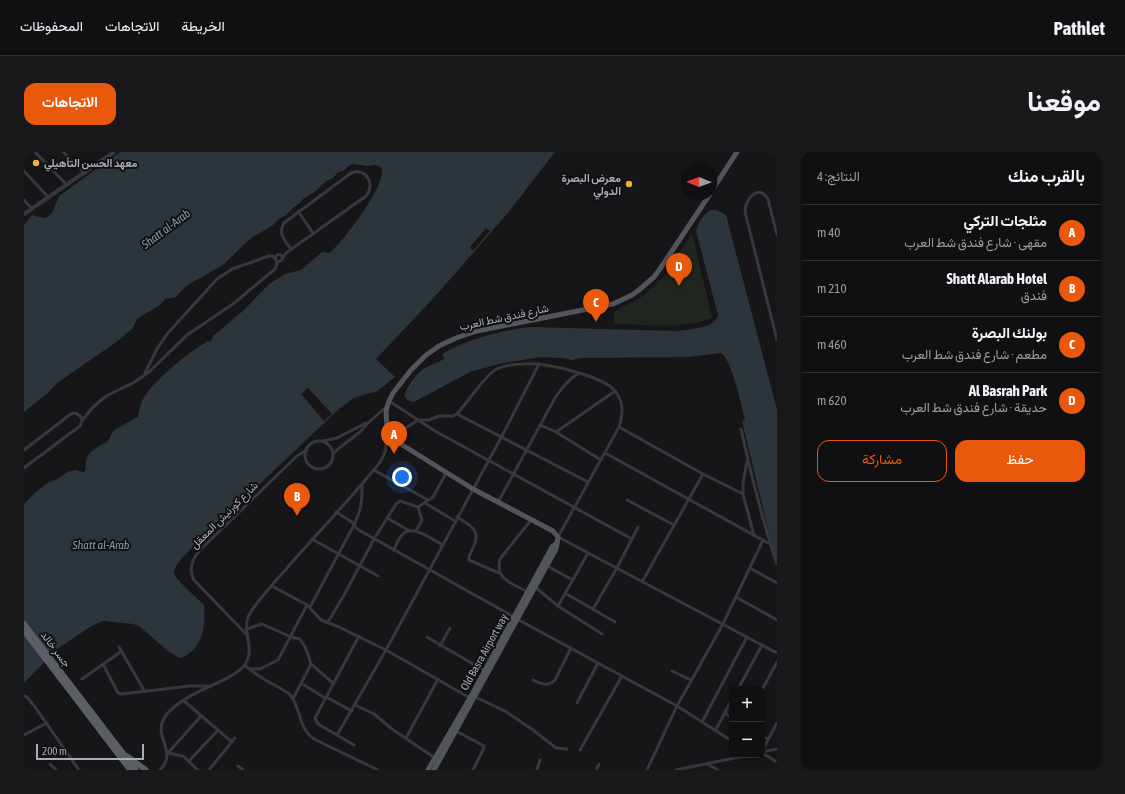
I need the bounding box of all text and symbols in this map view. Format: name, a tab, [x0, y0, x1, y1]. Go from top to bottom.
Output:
text: Pathlet	[1054, 17, 1105, 39]
text: المحفوظات	[20, 18, 83, 34]
text: الاتجاهات	[105, 18, 159, 34]
text: الخريطة	[181, 18, 225, 34]
button: الاتجاهات	[24, 83, 116, 125]
text: موقعنا	[1027, 85, 1101, 117]
place label: معهد الحسن التأهيلي	[44, 157, 138, 172]
marker: معهد الحسن التأهيلي	[31, 158, 41, 168]
north arrow	[681, 164, 717, 200]
text: بالقرب منك	[1008, 166, 1085, 186]
text: النتائج: 4	[817, 169, 860, 184]
place label: معرض البصرة الدولي	[562, 172, 621, 200]
marker: معرض البصرة الدولي	[624, 179, 634, 189]
water label: Shatt al-Arab	[138, 206, 193, 252]
text: مثلجات التركي	[964, 212, 1047, 229]
text: 40 m	[817, 225, 840, 240]
text: A	[1069, 225, 1075, 240]
text: مقهى · شارع فندق شط العرب	[904, 235, 1047, 250]
pin: D	[666, 253, 692, 286]
text: Shatt Alarab Hotel	[946, 270, 1047, 287]
text: 210 m	[817, 281, 847, 296]
text: B	[1069, 281, 1075, 296]
text: فندق	[1021, 288, 1047, 303]
pin: C	[583, 289, 609, 322]
street label: شارع فندق شط العرب	[458, 302, 550, 334]
text: بولنك البصرة	[972, 324, 1047, 341]
text: 460 m	[817, 337, 847, 352]
text: C	[1069, 337, 1075, 352]
text: مطعم · شارع فندق شط العرب	[902, 347, 1047, 362]
text: Al Basrah Park	[969, 382, 1047, 399]
text: 620 m	[817, 393, 847, 408]
text: D	[1068, 393, 1076, 408]
text: حديقة · شارع فندق شط العرب	[900, 400, 1047, 415]
pin: A	[381, 421, 407, 454]
button: مشاركة	[817, 440, 947, 482]
button: حفظ	[955, 440, 1085, 482]
your location	[392, 467, 412, 487]
street label: شارع كورنيش المعقل	[188, 479, 262, 552]
pin: B	[284, 483, 310, 516]
water label: Shatt al-Arab	[71, 538, 130, 552]
street label: Old Basra Airport way	[458, 611, 510, 692]
street label: جسر خالد	[38, 629, 73, 670]
map controls	[729, 686, 765, 758]
button: +	[729, 686, 765, 722]
button: −	[729, 722, 765, 758]
scale bar	[36, 742, 144, 761]
text: 200 m	[42, 745, 67, 757]

